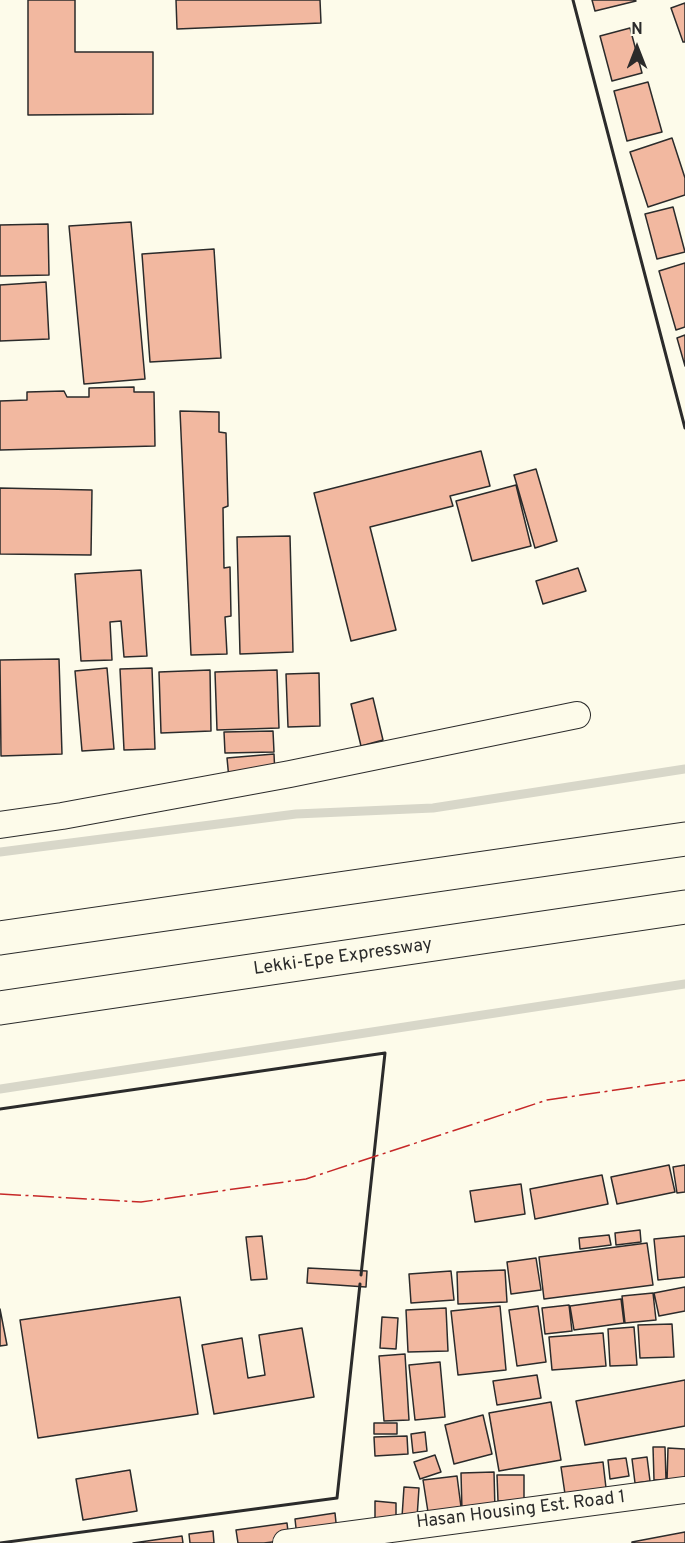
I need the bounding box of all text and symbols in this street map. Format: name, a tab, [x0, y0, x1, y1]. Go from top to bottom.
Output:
north arrow	[607, 18, 667, 78]
text: N	[631, 20, 643, 40]
street label: Lekki-Epe Expressway	[252, 935, 434, 981]
street label: Hasan Housing Est. Road 1	[415, 1487, 627, 1535]

